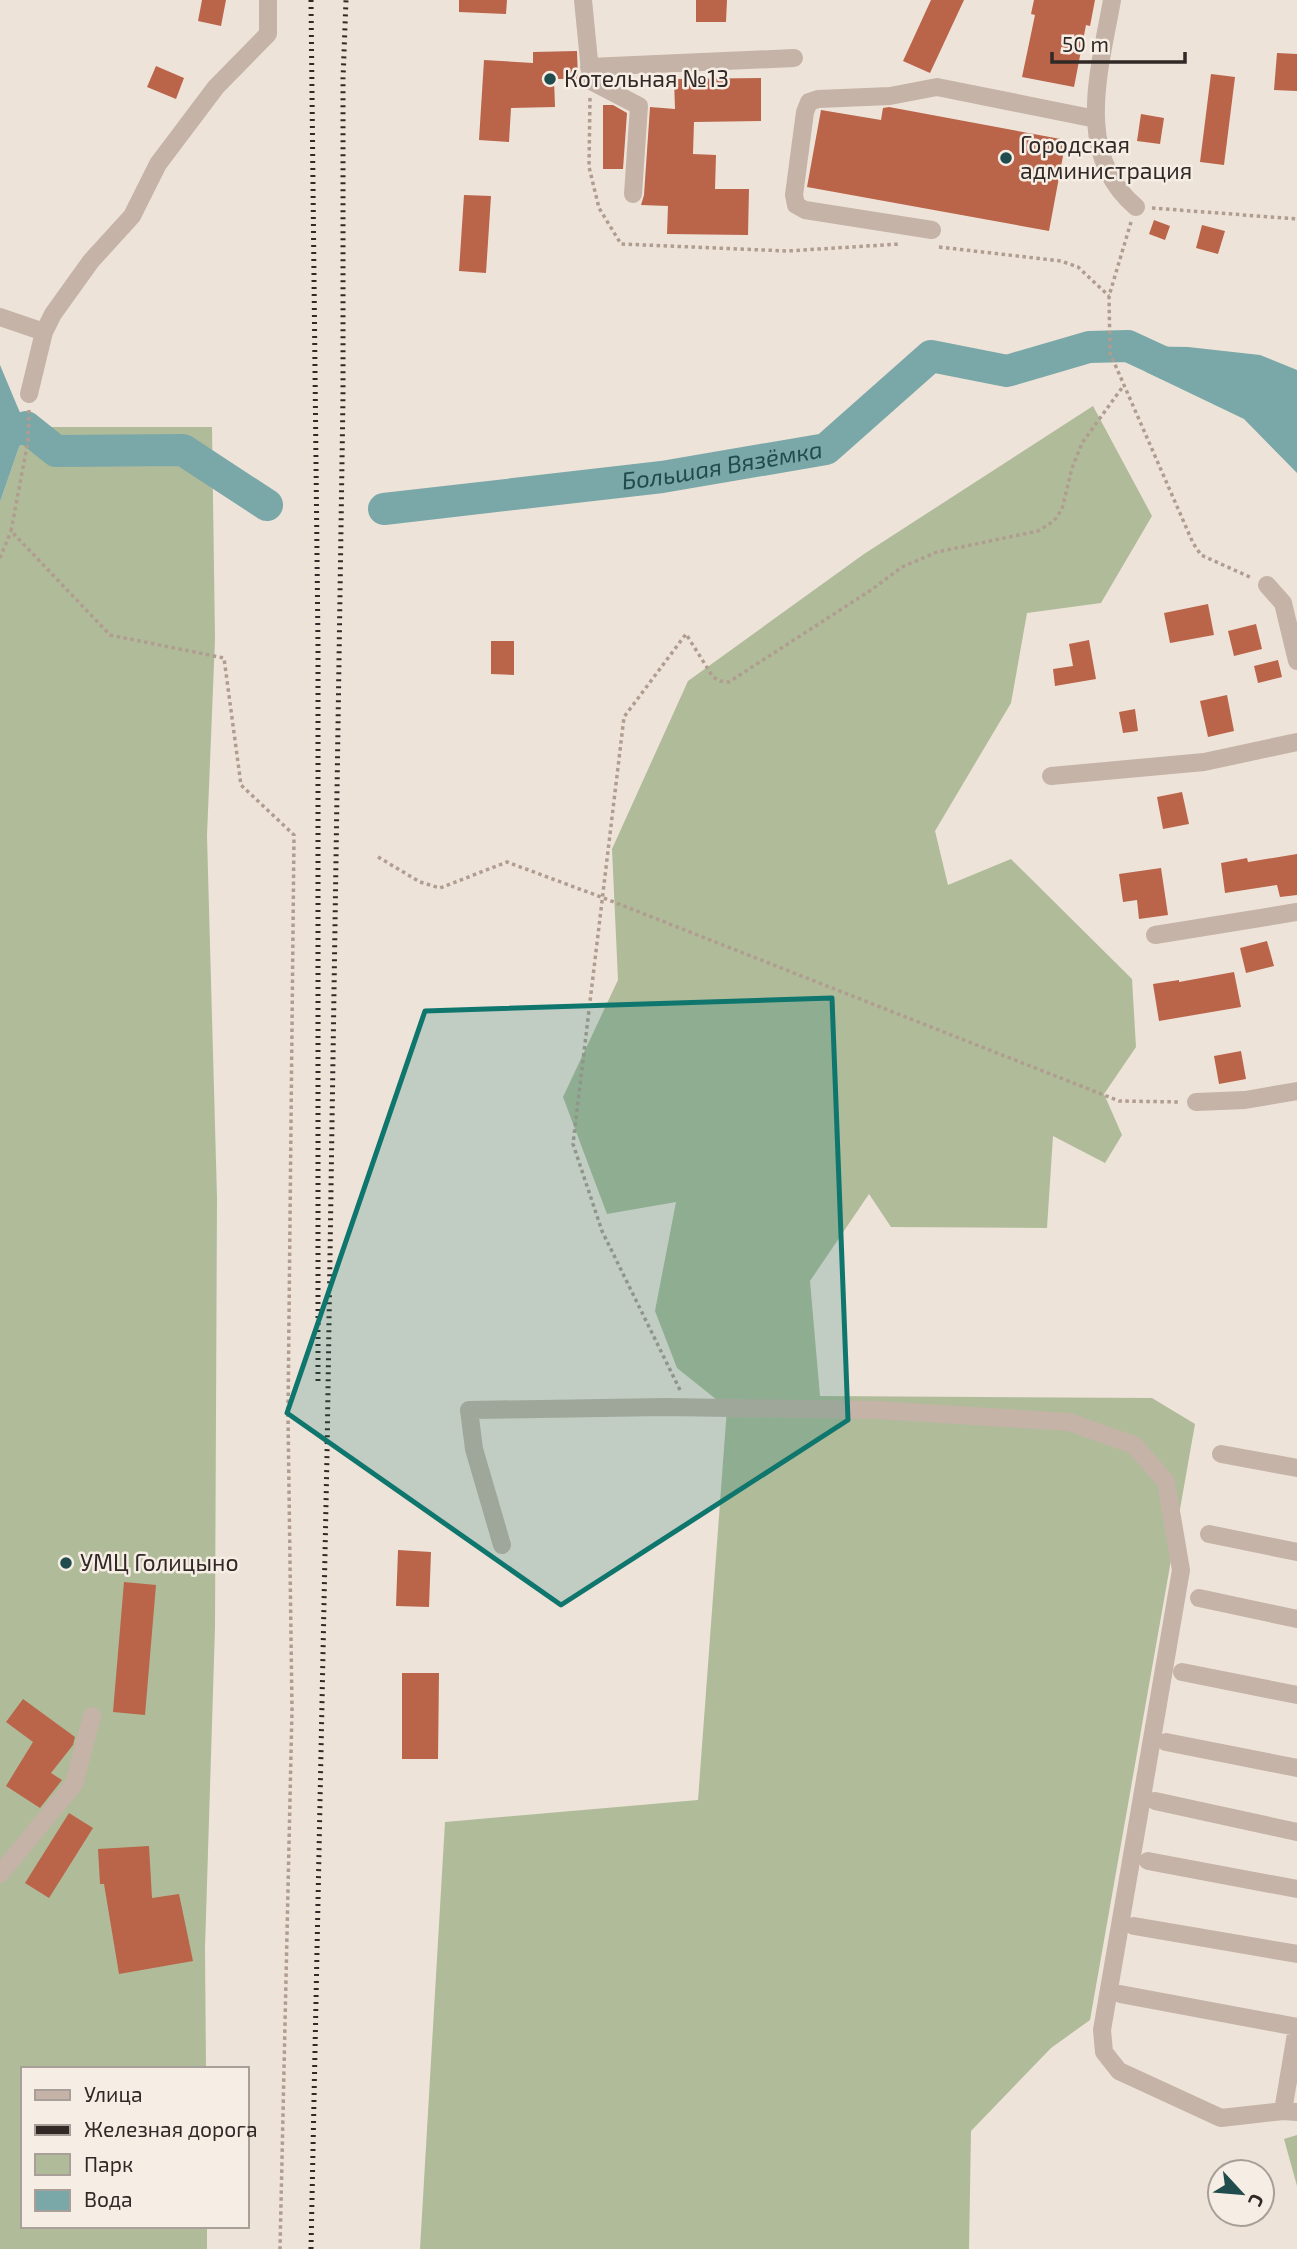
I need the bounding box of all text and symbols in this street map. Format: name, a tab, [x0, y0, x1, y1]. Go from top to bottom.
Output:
scale bar	[1052, 21, 1185, 65]
text: 50 m	[1062, 31, 1109, 56]
place label: Котельная №13	[564, 64, 729, 92]
marker: Котельная №13	[542, 71, 558, 87]
place label: Городская администрация	[1020, 130, 1192, 184]
marker: Городская администрация	[998, 150, 1014, 166]
water label: Большая Вязёмка	[620, 434, 825, 495]
place label: УМЦ Голицыно	[80, 1548, 239, 1576]
marker: УМЦ Голицыно	[58, 1555, 74, 1571]
legend	[21, 2067, 248, 2228]
text: Улица	[84, 2081, 143, 2106]
text: Железная дорога	[84, 2116, 257, 2141]
text: Парк	[84, 2151, 133, 2176]
north arrow	[1206, 2158, 1276, 2228]
text: Вода	[84, 2186, 133, 2211]
text: С	[1244, 2191, 1270, 2211]

